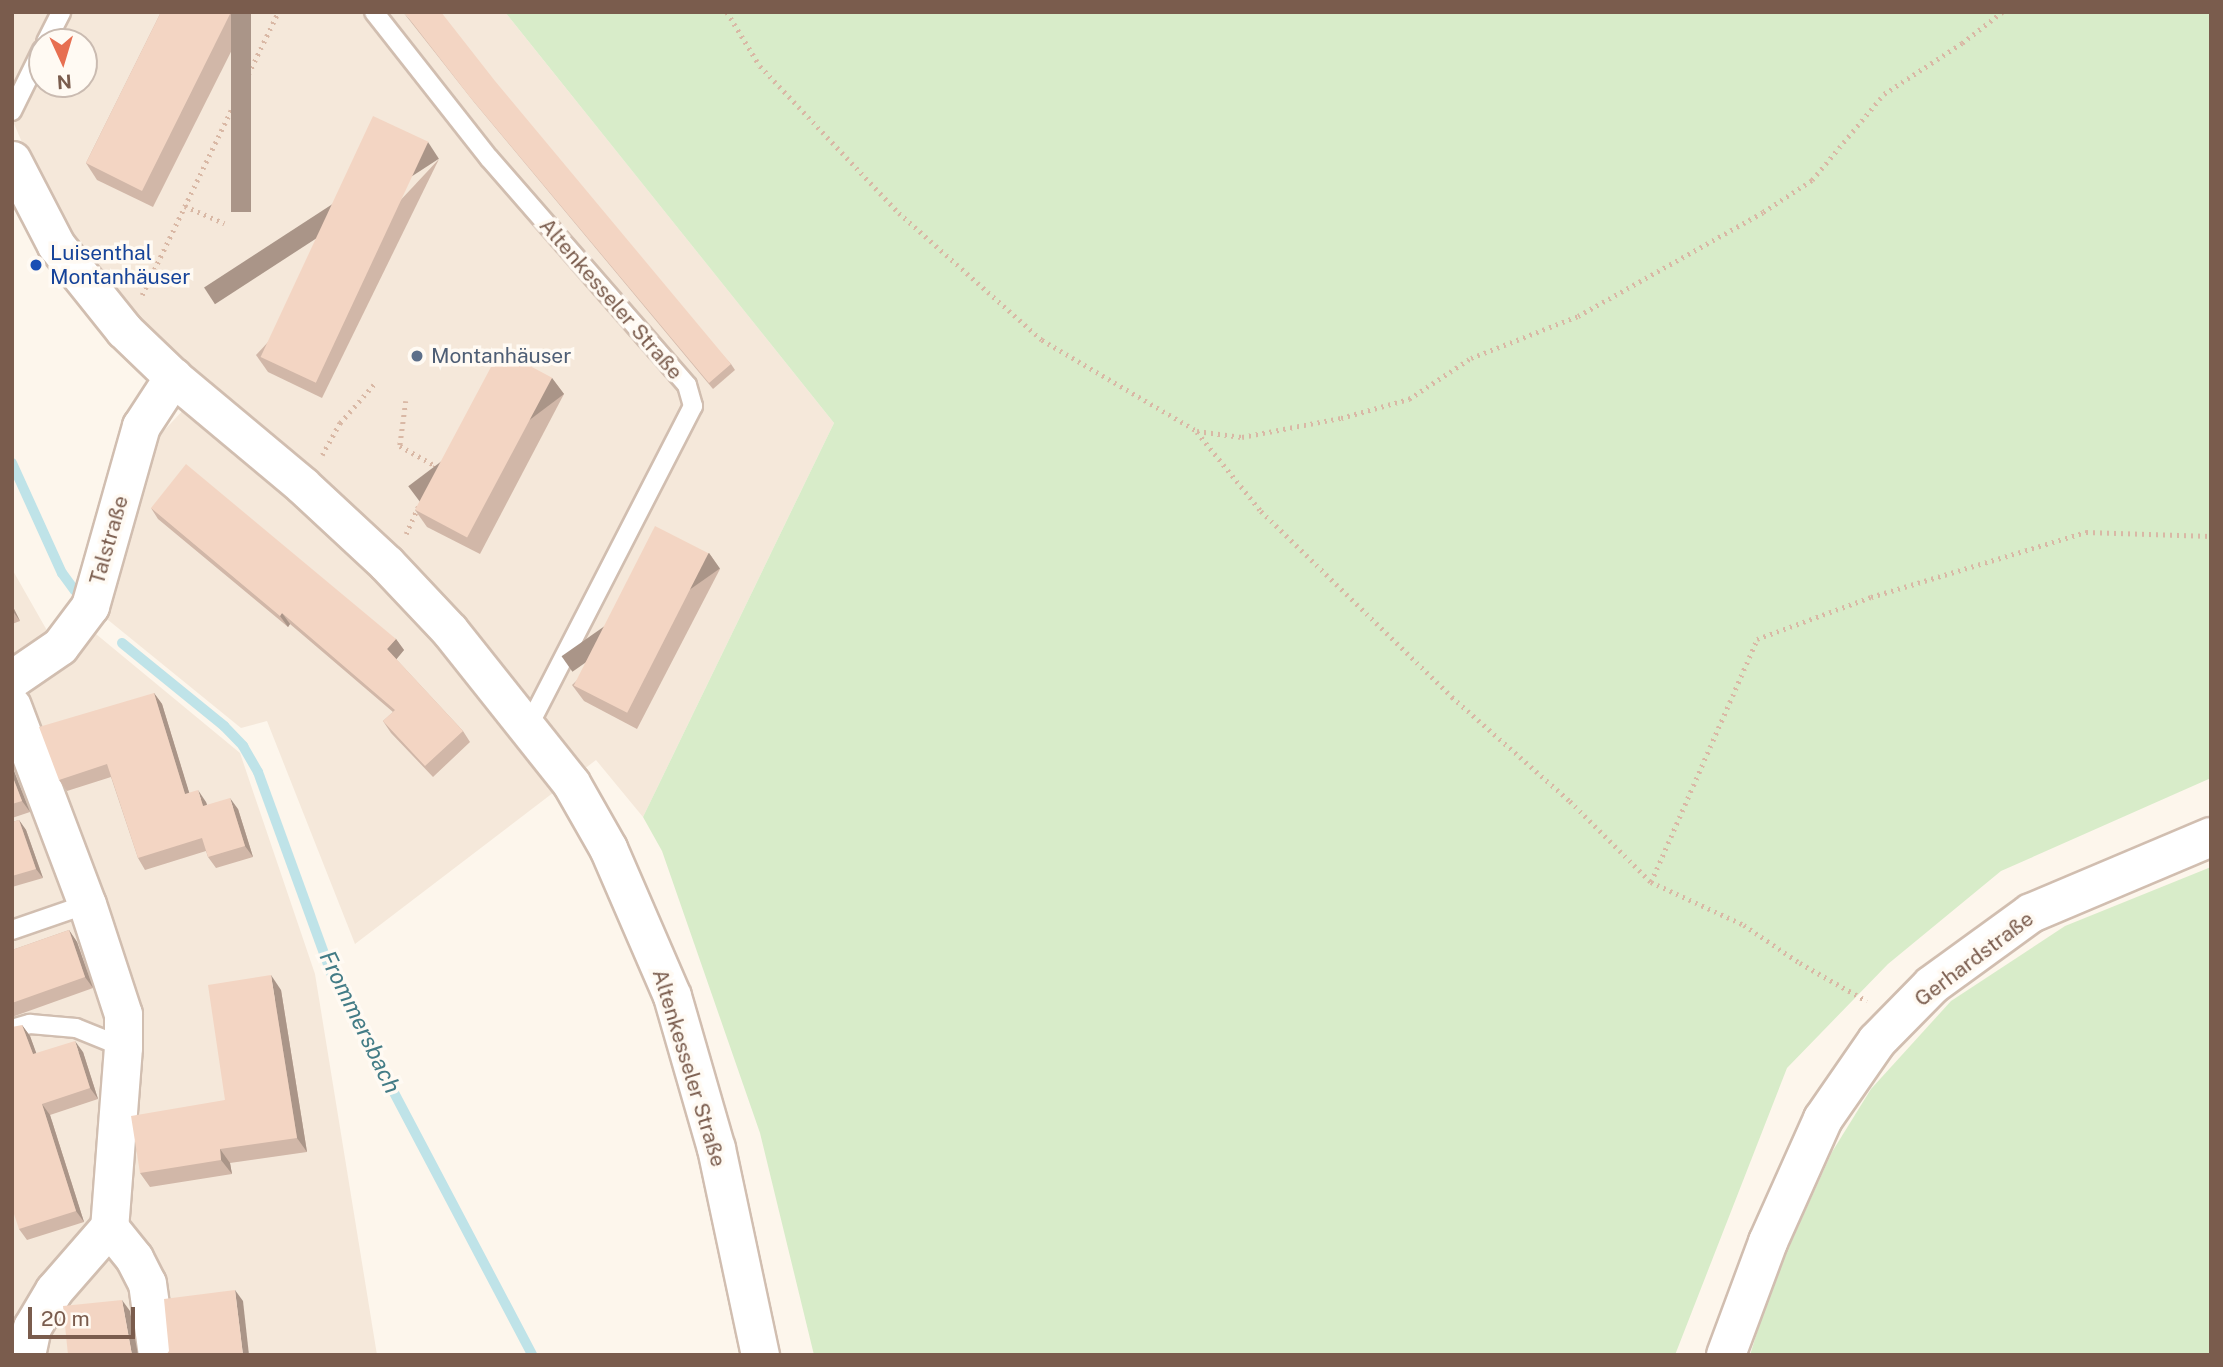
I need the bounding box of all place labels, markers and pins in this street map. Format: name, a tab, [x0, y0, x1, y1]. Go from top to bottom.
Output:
place label: Luisenthal Montanhäuser	[50, 240, 190, 290]
marker: Luisenthal Montanhäuser	[28, 257, 44, 273]
place label: Montanhäuser	[431, 343, 571, 369]
marker: Montanhäuser	[409, 348, 425, 364]

